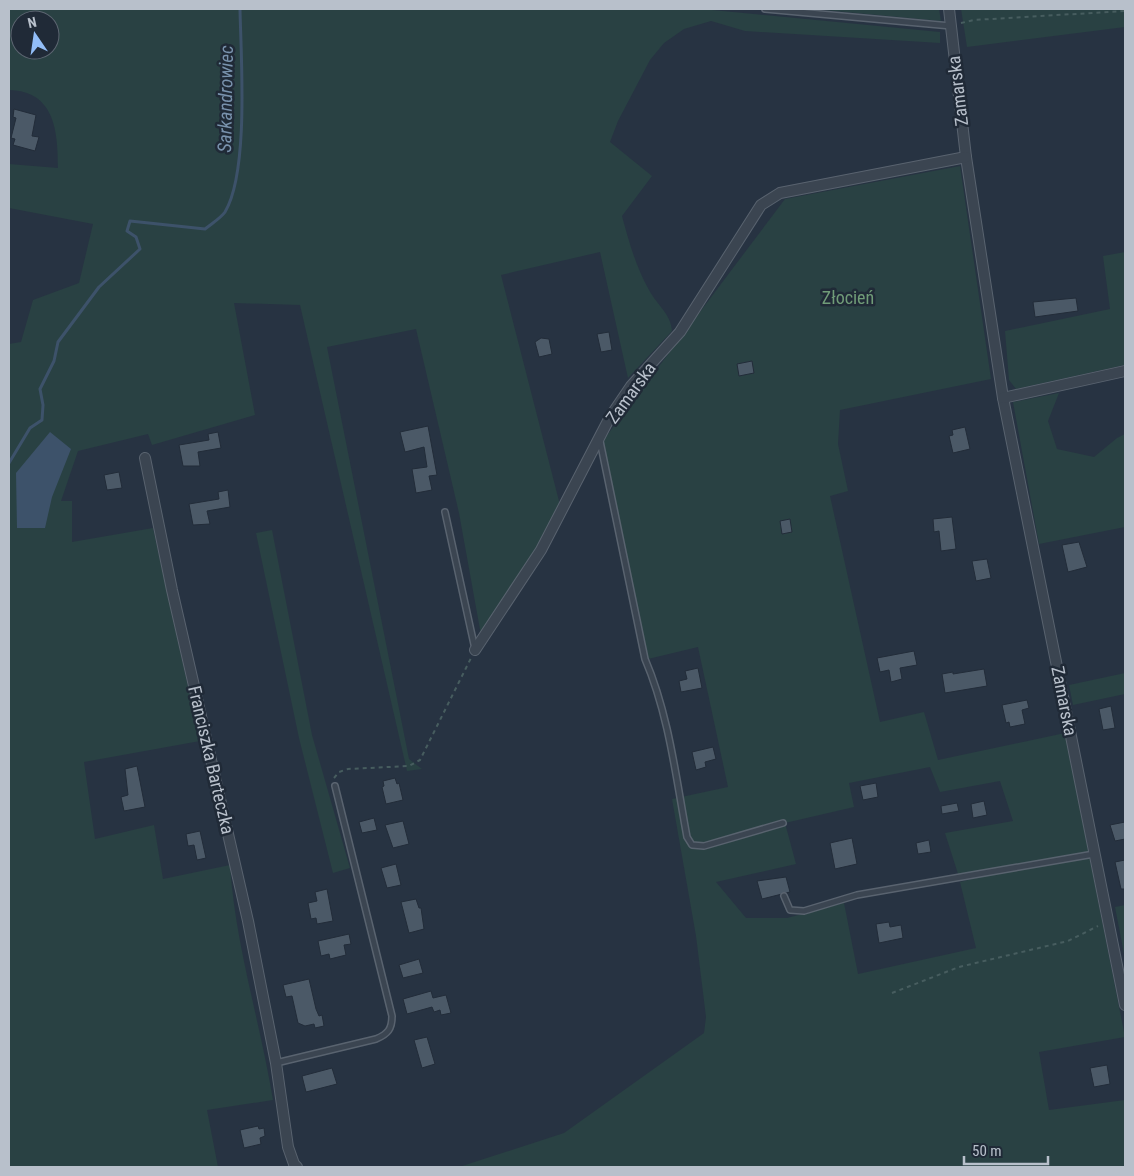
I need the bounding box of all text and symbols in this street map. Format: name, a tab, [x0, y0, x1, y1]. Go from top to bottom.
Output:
north arrow	[10, 10, 60, 60]
text: N	[26, 14, 38, 31]
water label: Sarkandrowiec	[213, 45, 238, 153]
street label: Zamarska	[943, 55, 972, 127]
park label: Złocień	[822, 287, 874, 308]
street label: Zamarska	[601, 358, 660, 427]
street label: Zamarska	[1047, 664, 1082, 738]
street label: Franciszka Barteczka	[184, 684, 239, 836]
scale bar	[964, 1134, 1048, 1166]
text: 50 m	[972, 1142, 1002, 1160]

